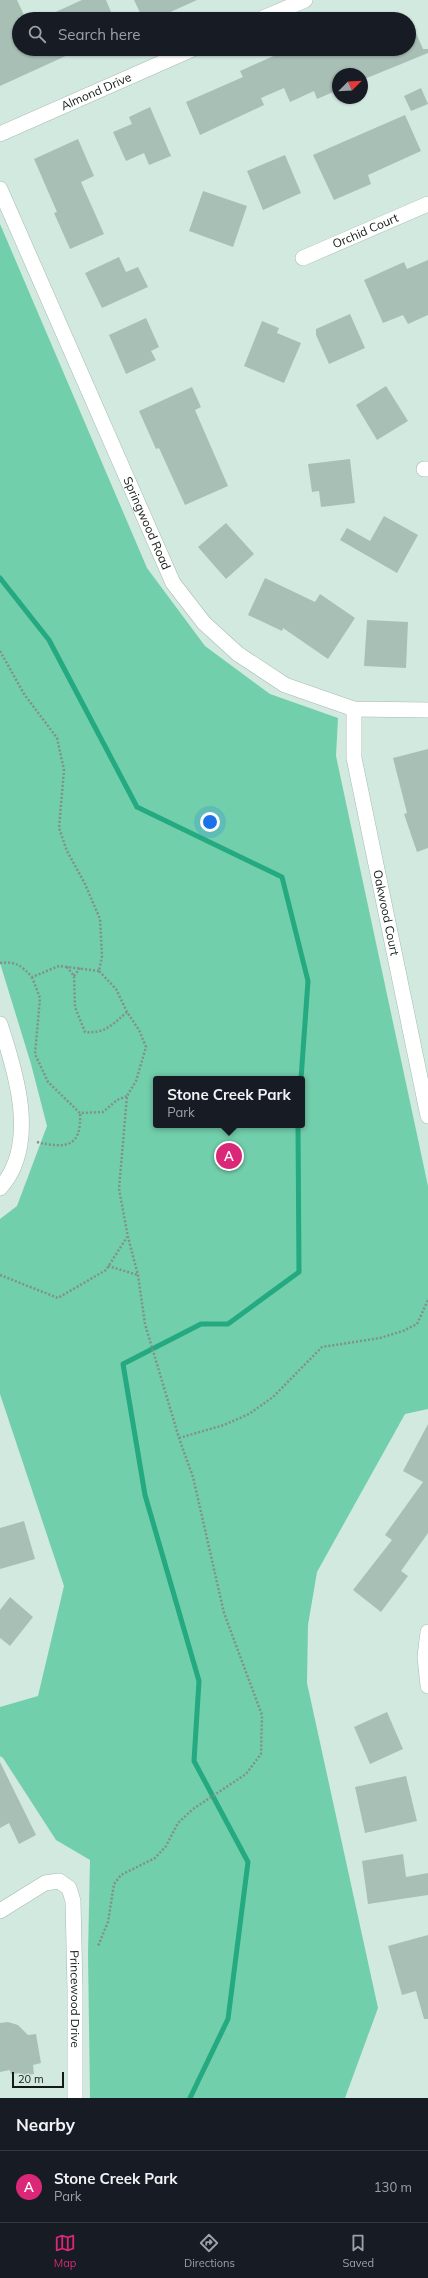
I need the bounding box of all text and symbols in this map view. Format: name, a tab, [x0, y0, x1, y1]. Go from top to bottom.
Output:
search box	[12, 12, 416, 56]
icon: search	[26, 23, 48, 45]
text: Search here	[58, 25, 140, 44]
north arrow	[332, 68, 368, 104]
street label: Almond Drive	[58, 69, 133, 113]
street label: Orchid Court	[330, 210, 400, 251]
street label: Springwood Road	[120, 474, 174, 572]
your location	[200, 812, 220, 832]
street label: Oakwood Court	[370, 868, 403, 957]
popup	[153, 1076, 305, 1128]
text: Stone Creek Park	[167, 1085, 291, 1104]
text: Park	[167, 1104, 195, 1120]
pin: A	[216, 1141, 242, 1171]
street label: Princewood Drive	[67, 1950, 83, 2048]
scale bar	[12, 2070, 64, 2089]
text: 20 m	[18, 2072, 44, 2086]
text: Nearby	[16, 2114, 75, 2135]
text: Stone Creek Park	[54, 2169, 177, 2188]
text: A	[24, 2179, 34, 2195]
text: 130 m	[374, 2179, 412, 2195]
text: Park	[54, 2188, 81, 2204]
tab: Map	[54, 2232, 76, 2270]
tab: Directions	[184, 2232, 235, 2270]
tab: Saved	[342, 2232, 374, 2270]

